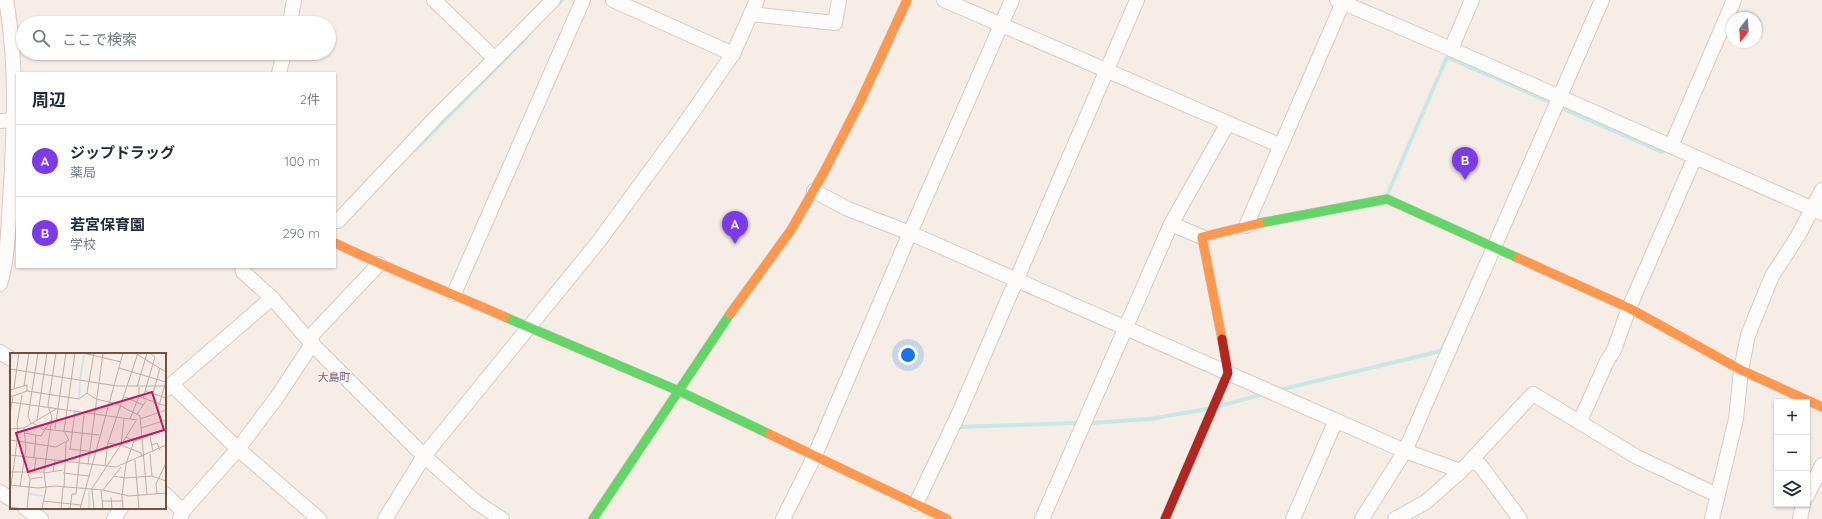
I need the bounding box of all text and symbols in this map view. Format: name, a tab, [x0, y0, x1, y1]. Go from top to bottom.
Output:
north arrow	[1726, 12, 1762, 48]
search box	[16, 16, 336, 60]
icon: search	[30, 27, 52, 49]
text: ここで検索	[62, 30, 137, 49]
text: 周辺	[32, 89, 66, 110]
text: 2件	[300, 91, 320, 107]
text: ジップドラッグ	[70, 143, 175, 162]
pin: B	[1452, 147, 1478, 180]
text: A	[41, 153, 49, 169]
text: 100 m	[284, 153, 320, 169]
text: 薬局	[70, 164, 96, 180]
pin: A	[722, 211, 748, 244]
text: 若宮保育園	[70, 215, 145, 234]
text: B	[41, 225, 49, 241]
text: 290 m	[282, 225, 320, 241]
text: 学校	[70, 236, 96, 252]
your location	[898, 345, 918, 365]
inset map	[10, 353, 166, 509]
district label: 大島町	[318, 370, 351, 384]
map controls	[1774, 399, 1810, 507]
button: +	[1774, 399, 1810, 435]
button: −	[1774, 435, 1810, 471]
button: layers	[1774, 471, 1810, 507]

